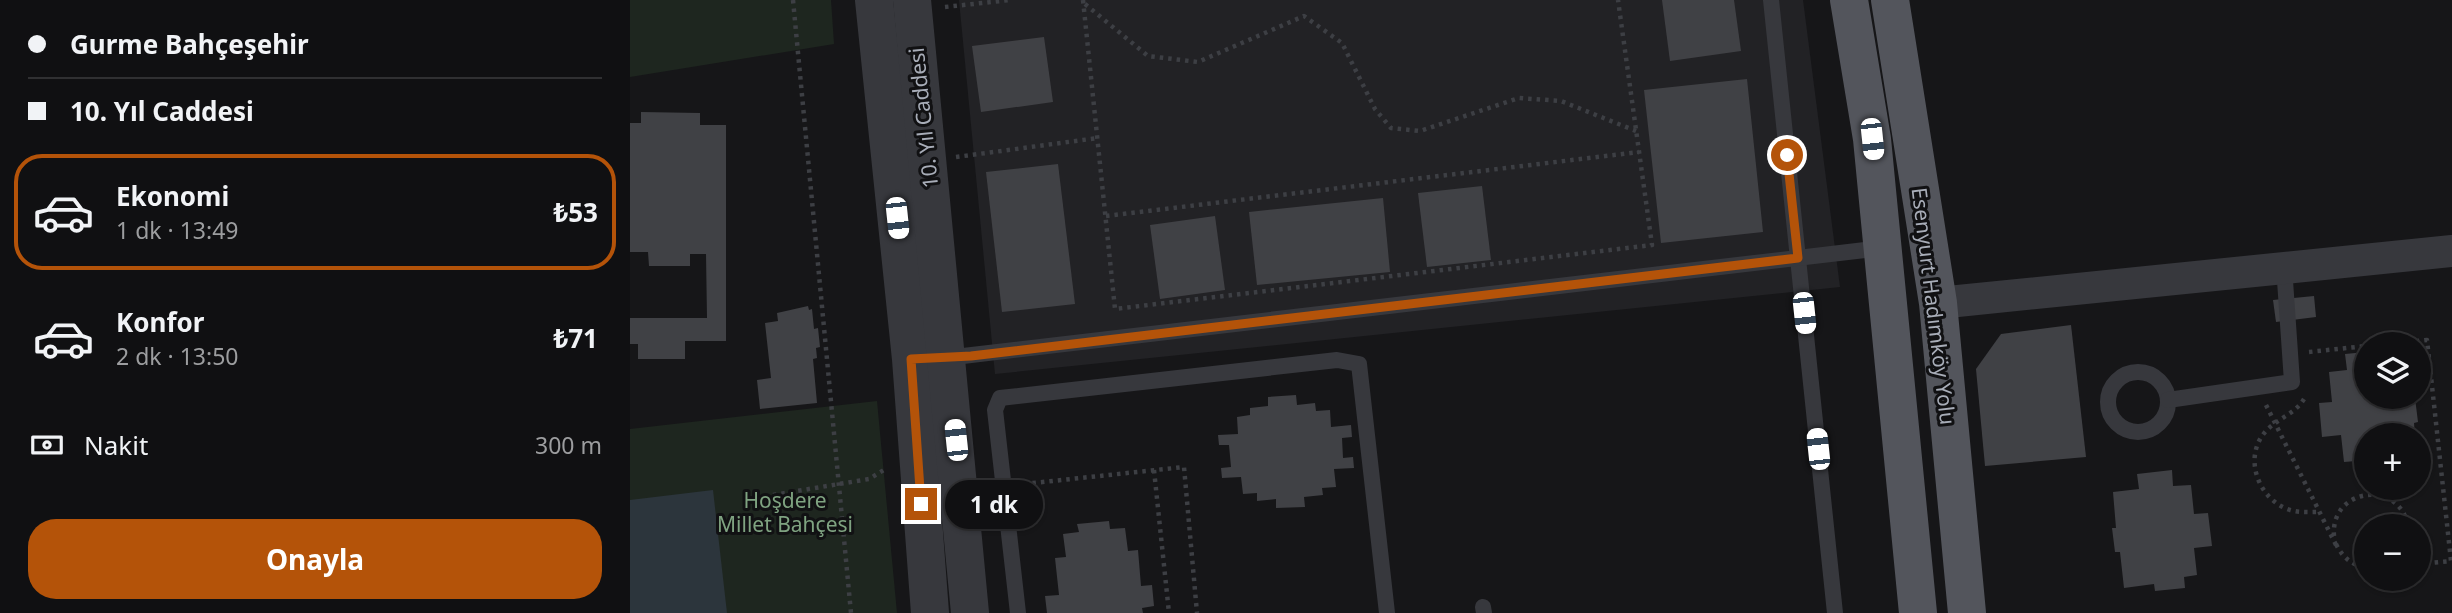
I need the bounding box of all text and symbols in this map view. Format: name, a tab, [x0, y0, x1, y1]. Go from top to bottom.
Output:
text: Gurme Bahçeşehir	[70, 26, 309, 62]
street label: 10. Yıl Caddesi	[902, 46, 944, 190]
text: 10. Yıl Caddesi	[70, 93, 254, 129]
car	[1860, 117, 1885, 161]
route start	[1771, 139, 1803, 171]
text: Ekonomi	[116, 178, 229, 214]
icon: car	[32, 181, 95, 244]
street label: Esenyurt Hadımköy Yolu	[1906, 186, 1962, 426]
text: ₺53	[553, 194, 598, 230]
car	[885, 196, 910, 240]
text: 1 dk · 13:49	[116, 214, 238, 246]
car	[1792, 291, 1817, 335]
text: Konfor	[116, 304, 204, 340]
icon: car	[32, 307, 95, 370]
text: ₺71	[553, 320, 598, 356]
map controls	[2354, 332, 2431, 591]
button: layers	[2354, 332, 2431, 409]
text: 2 dk · 13:50	[116, 340, 238, 372]
car	[944, 418, 969, 462]
button: +	[2354, 423, 2431, 500]
icon: cash	[28, 426, 66, 464]
text: Nakit	[84, 427, 148, 463]
car	[1806, 427, 1831, 471]
text: 300 m	[535, 429, 602, 461]
callout: 1 dk	[946, 480, 1044, 528]
park label: Hoşdere Millet Bahçesi	[717, 486, 853, 538]
route end	[905, 488, 937, 520]
text: 1 dk	[970, 488, 1018, 520]
button: −	[2354, 514, 2431, 591]
button: Onayla	[28, 519, 602, 599]

